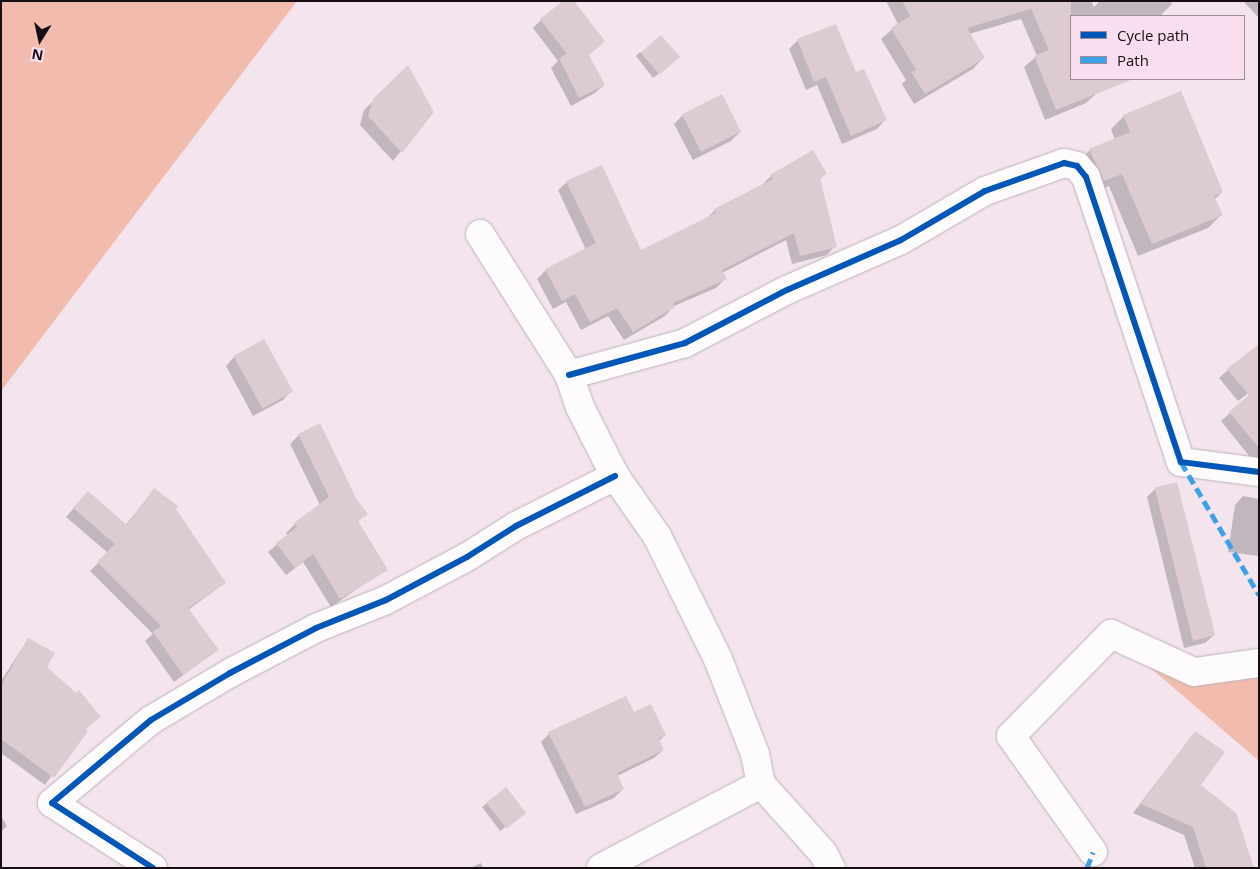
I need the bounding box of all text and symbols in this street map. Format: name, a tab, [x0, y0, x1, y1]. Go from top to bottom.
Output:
north arrow	[15, 15, 65, 65]
legend	[1070, 15, 1245, 80]
text: Cycle path	[1117, 25, 1189, 45]
text: N	[30, 45, 45, 66]
text: Path	[1117, 50, 1149, 70]

